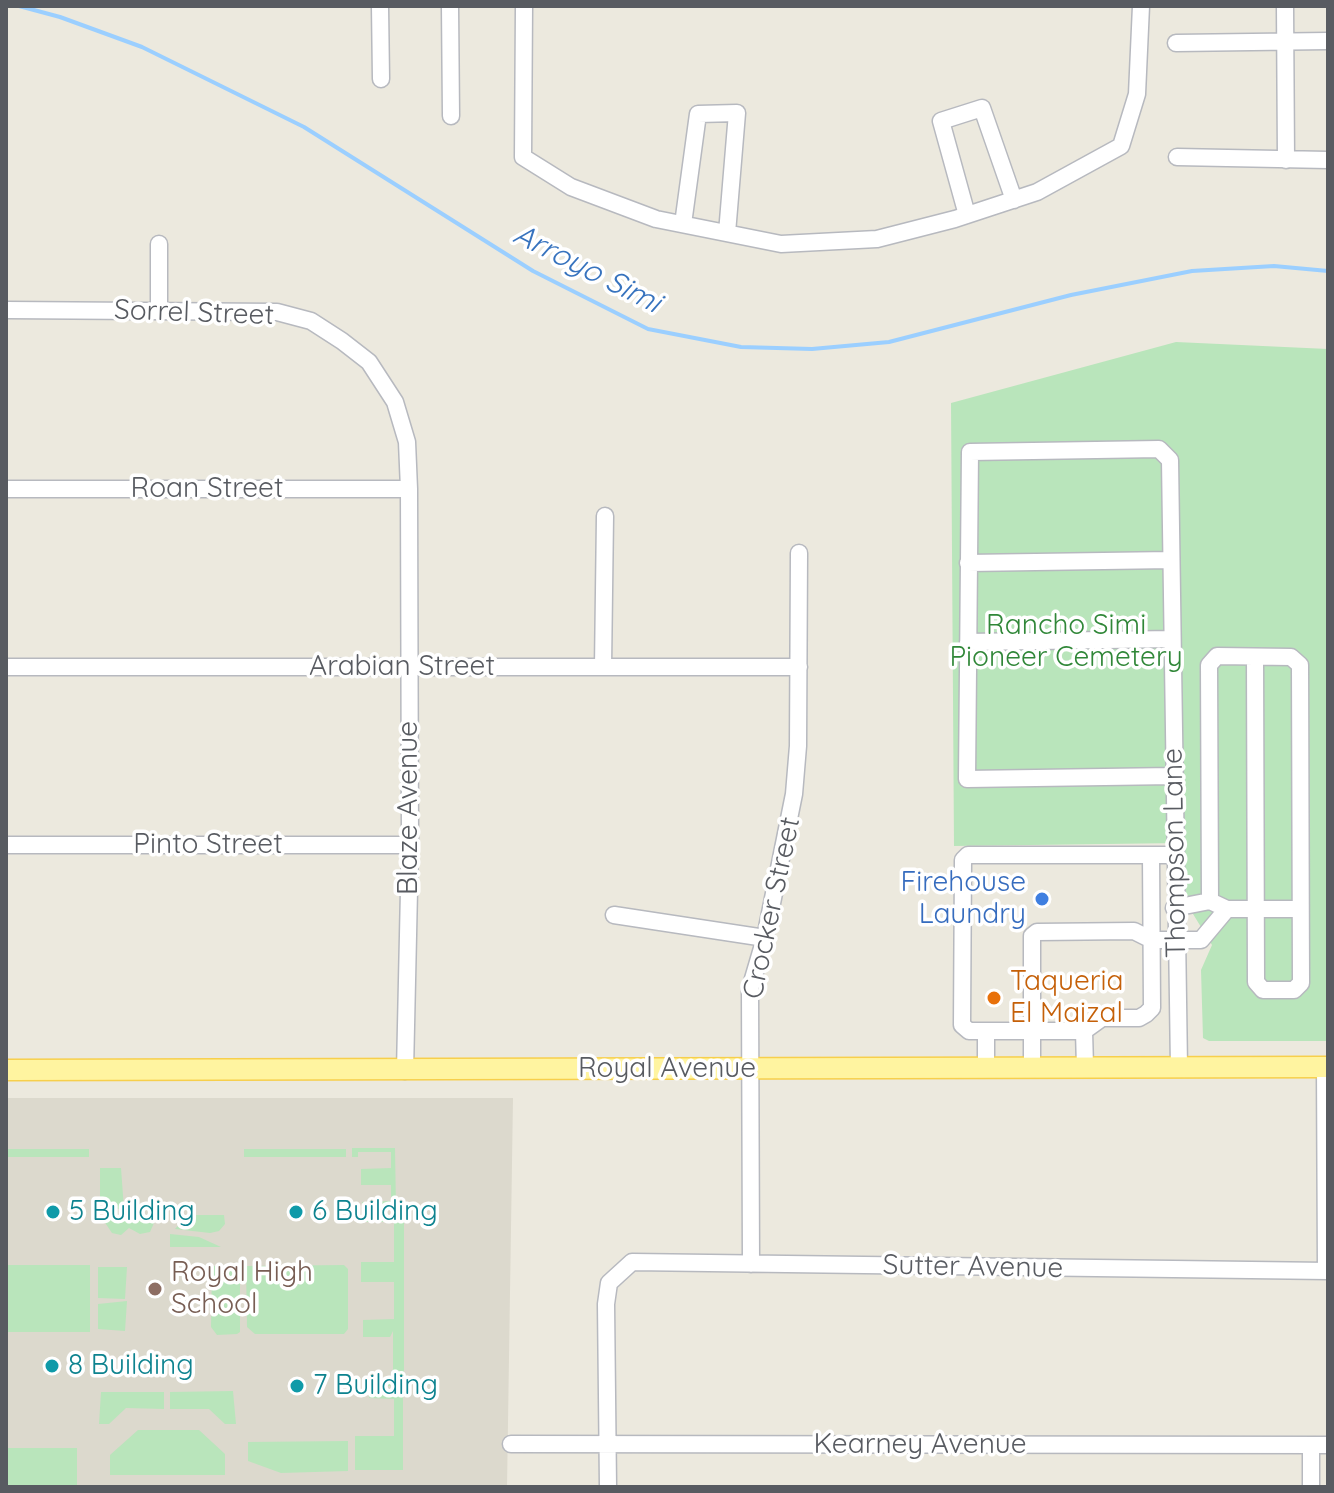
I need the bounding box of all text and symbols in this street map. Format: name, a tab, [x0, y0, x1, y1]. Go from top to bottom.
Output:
water label: Arroyo Simi	[507, 217, 667, 321]
street label: Sorrel Street	[113, 293, 275, 333]
street label: Roan Street	[131, 472, 283, 506]
park label: Rancho Simi Pioneer Cemetery	[949, 609, 1183, 675]
street label: Arabian Street	[309, 650, 495, 684]
street label: Blaze Avenue	[392, 721, 426, 895]
street label: Thompson Lane	[1156, 748, 1194, 958]
street label: Crocker Street	[736, 814, 808, 1002]
street label: Pinto Street	[133, 828, 283, 862]
place label: Firehouse Laundry	[900, 866, 1026, 932]
marker: Firehouse Laundry	[1033, 890, 1051, 908]
place label: Taqueria El Maizal	[1010, 965, 1124, 1031]
marker: Taqueria El Maizal	[985, 989, 1003, 1007]
street label: Royal Avenue	[578, 1052, 756, 1086]
place label: 5 Building	[69, 1195, 195, 1229]
place label: 6 Building	[312, 1195, 438, 1229]
marker: 5 Building	[44, 1203, 62, 1221]
marker: 6 Building	[287, 1203, 305, 1221]
street label: Sutter Avenue	[882, 1249, 1064, 1285]
place label: Royal High School	[171, 1256, 313, 1322]
marker: Royal High School	[146, 1280, 164, 1298]
place label: 8 Building	[68, 1349, 194, 1383]
marker: 8 Building	[43, 1357, 61, 1375]
place label: 7 Building	[313, 1369, 438, 1403]
marker: 7 Building	[288, 1377, 306, 1395]
street label: Kearney Avenue	[813, 1428, 1027, 1462]

